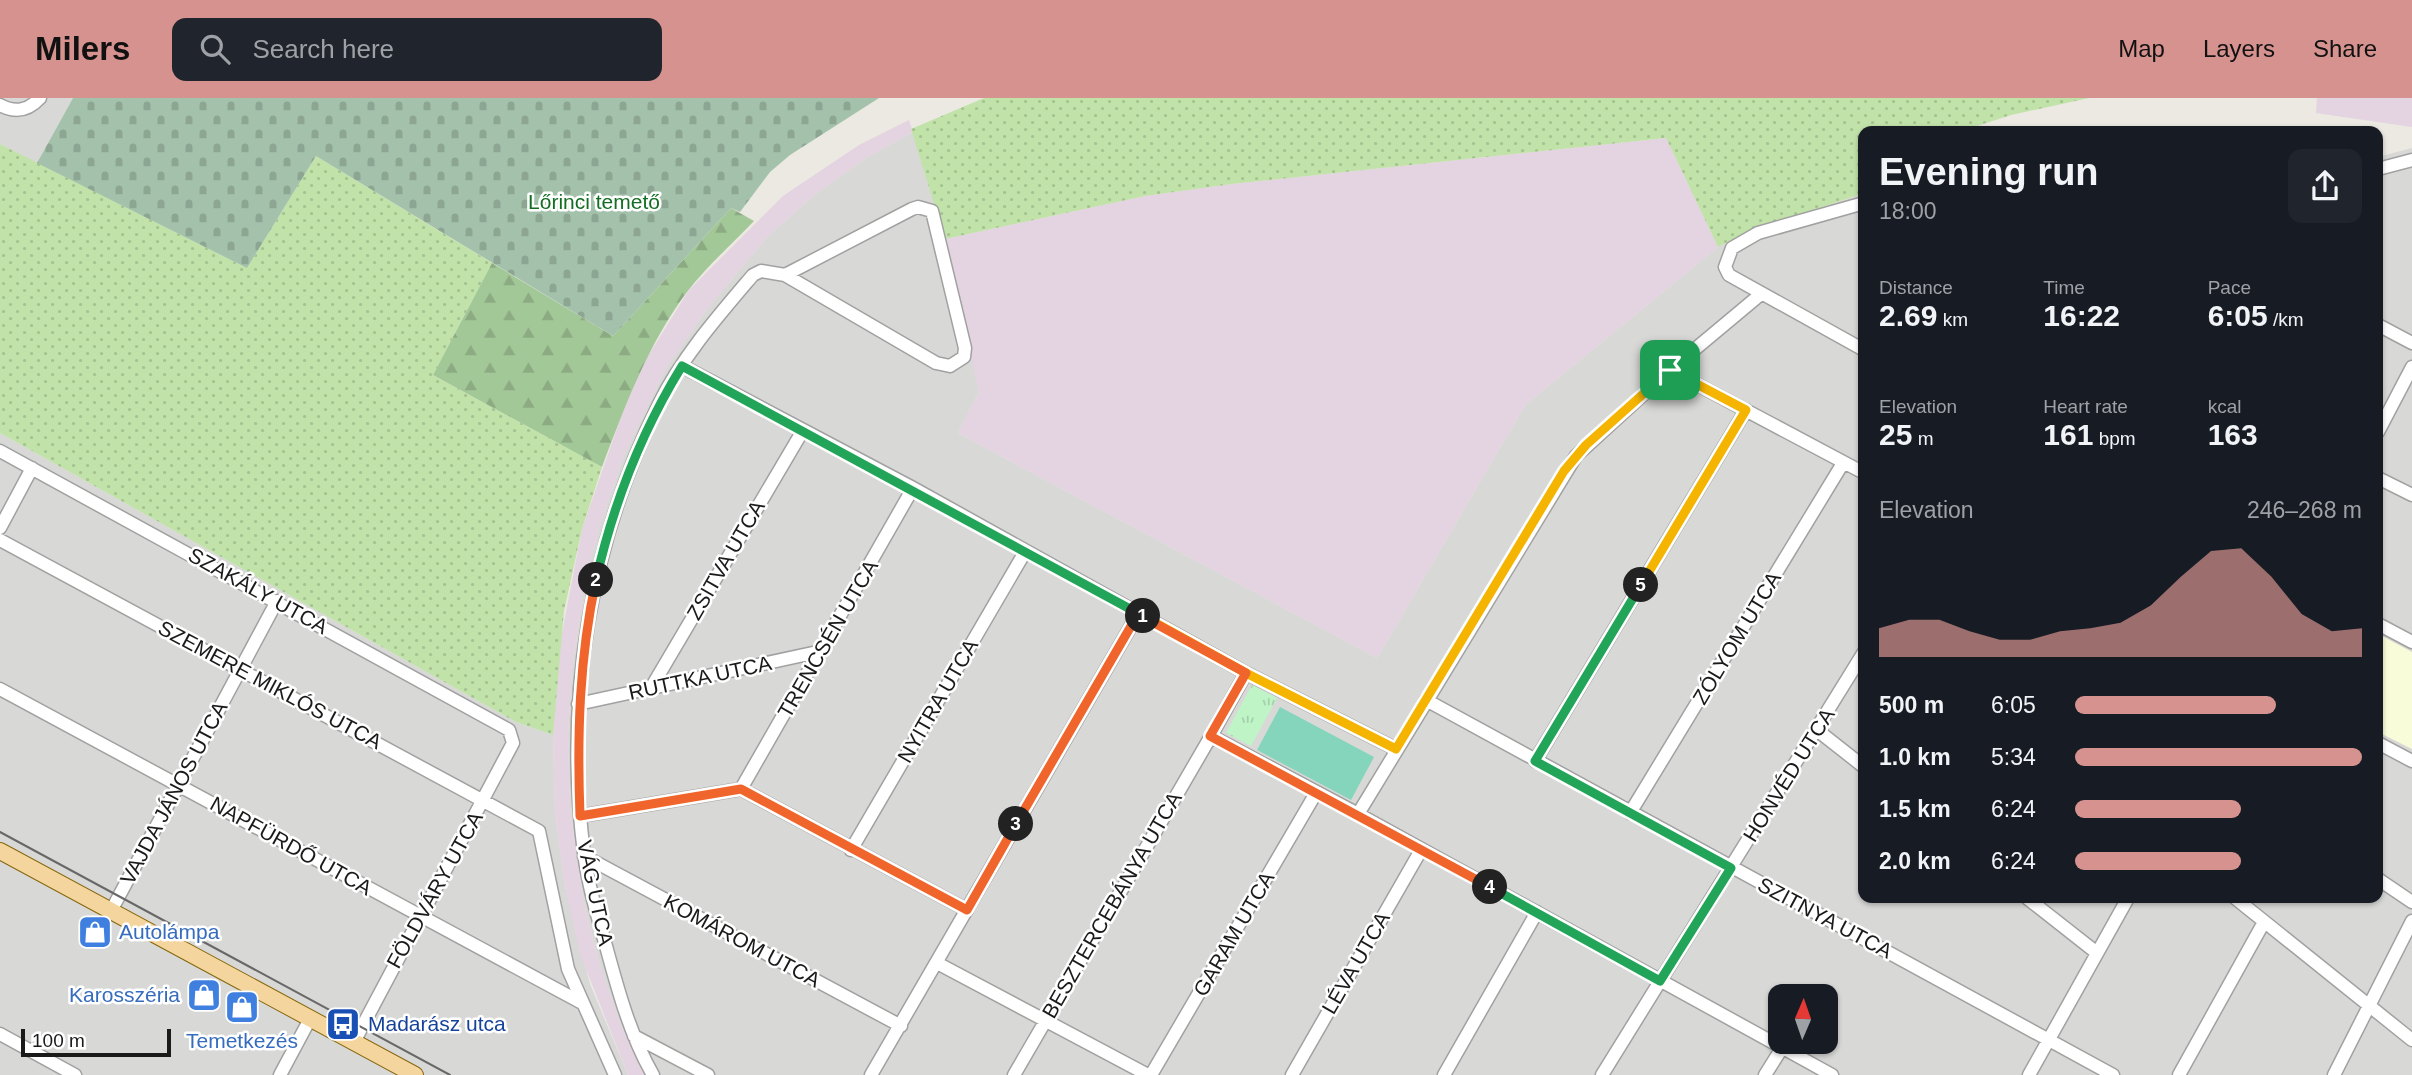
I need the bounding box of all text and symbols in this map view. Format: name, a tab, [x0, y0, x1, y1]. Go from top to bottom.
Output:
search box	[172, 18, 662, 81]
text: Milers	[35, 30, 130, 67]
icon: search	[196, 30, 234, 68]
text: Search here	[252, 34, 394, 64]
text: Map	[2118, 35, 2165, 62]
text: Layers	[2203, 35, 2275, 62]
text: Share	[2313, 35, 2377, 62]
button: share	[2288, 149, 2362, 223]
text: Evening run	[1879, 151, 2099, 193]
park label: Lőrinci temető	[528, 190, 660, 213]
text: 18:00	[1879, 198, 1937, 224]
text: Distance	[1879, 277, 1953, 298]
text: Time	[2043, 277, 2085, 298]
text: Pace	[2208, 277, 2251, 298]
text: 2.69	[1879, 299, 1937, 332]
text: 16:22	[2043, 299, 2120, 332]
text: 6:05	[2208, 299, 2268, 332]
text: km	[1937, 309, 1968, 330]
text: /km	[2268, 309, 2304, 330]
pin	[1640, 340, 1700, 400]
icon: arrive	[1651, 351, 1689, 389]
text: Elevation	[1879, 396, 1957, 417]
text: Heart rate	[2043, 396, 2128, 417]
text: kcal	[2208, 396, 2241, 417]
text: 25	[1879, 418, 1912, 451]
text: 161	[2043, 418, 2093, 451]
text: 163	[2208, 418, 2258, 451]
text: m	[1912, 428, 1933, 449]
text: bpm	[2093, 428, 2136, 449]
street label: ZSITVA UTCA	[682, 496, 769, 623]
text: Elevation	[1879, 497, 1974, 523]
text: 246–268 m	[2247, 497, 2362, 523]
street label: SZAKÁLY UTCA	[185, 543, 332, 638]
street label: TRENCSÉN UTCA	[773, 556, 882, 722]
pin: 2	[578, 562, 614, 598]
street label: ZÓLYOM UTCA	[1688, 567, 1785, 708]
pin: 5	[1624, 568, 1658, 602]
text: 2	[590, 569, 601, 590]
text: 5	[1635, 574, 1646, 595]
pin: 1	[1126, 598, 1160, 634]
text: 1	[1137, 605, 1148, 626]
street label: SZEMERE MIKLÓS UTCA	[155, 616, 386, 753]
street label: NYITRA UTCA	[893, 635, 982, 767]
street label: RUTTKA UTCA	[626, 651, 774, 704]
text: 500 m	[1879, 692, 1944, 718]
text: 6:05	[1991, 692, 2036, 718]
street label: VAJDA JÁNOS UTCA	[116, 697, 232, 888]
street label: HONVÉD UTCA	[1738, 704, 1839, 846]
text: 1.0 km	[1879, 744, 1951, 770]
text: 5:34	[1991, 744, 2036, 770]
street label: BESZTERCEBÁNYA UTCA	[1037, 787, 1186, 1022]
street label: NAPFÜRDŐ UTCA	[207, 792, 376, 899]
text: 1.5 km	[1879, 796, 1951, 822]
text: 6:24	[1991, 796, 2036, 822]
pin: 3	[998, 806, 1034, 842]
street label: FÖLDVÁRY UTCA	[382, 807, 487, 972]
text: 3	[1010, 813, 1021, 834]
street label: VÁG UTCA	[573, 838, 618, 948]
text: 2.0 km	[1879, 848, 1951, 874]
text: 6:24	[1991, 848, 2036, 874]
street label: GARAM UTCA	[1189, 867, 1279, 1000]
pin: 4	[1472, 870, 1508, 904]
street label: SZITNYA UTCA	[1754, 872, 1896, 963]
text: 4	[1484, 876, 1495, 897]
street label: KOMÁROM UTCA	[660, 890, 824, 992]
street label: LÉVA UTCA	[1317, 908, 1394, 1018]
shop icon: Autolámpa	[76, 913, 114, 951]
place label: Autolámpa	[119, 920, 220, 943]
shop icon: Karosszéria	[185, 976, 223, 1014]
place label: Karosszéria	[69, 983, 180, 1006]
north arrow	[1768, 984, 1838, 1054]
map controls	[1768, 984, 1838, 1054]
shop icon: Temetkezés	[223, 988, 261, 1026]
bus stop icon: Madarász utca	[324, 1005, 362, 1043]
place label: Madarász utca	[368, 1012, 506, 1035]
scale bar	[21, 1026, 172, 1058]
place label: Temetkezés	[186, 1029, 298, 1052]
text: 100 m	[32, 1030, 85, 1051]

